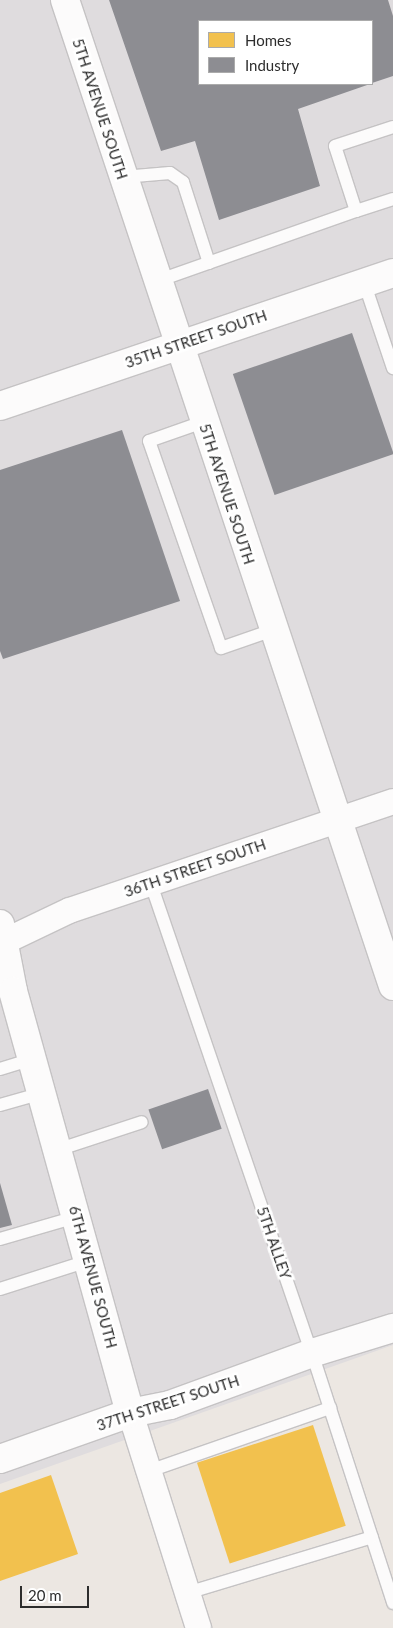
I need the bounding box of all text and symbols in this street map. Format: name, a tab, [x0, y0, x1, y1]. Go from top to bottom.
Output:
legend	[198, 20, 373, 85]
text: Homes	[245, 31, 291, 49]
street label: 5TH AVENUE SOUTH	[69, 36, 131, 182]
text: Industry	[245, 56, 299, 74]
street label: 35TH STREET SOUTH	[122, 306, 270, 372]
street label: 5TH AVENUE SOUTH	[196, 421, 258, 567]
street label: 36TH STREET SOUTH	[121, 835, 269, 901]
street label: 6TH AVENUE SOUTH	[65, 1203, 121, 1351]
street label: 5TH ALLEY	[253, 1204, 295, 1282]
street label: 37TH STREET SOUTH	[94, 1371, 242, 1435]
scale bar	[22, 1576, 91, 1608]
text: 20 m	[28, 1586, 62, 1604]

